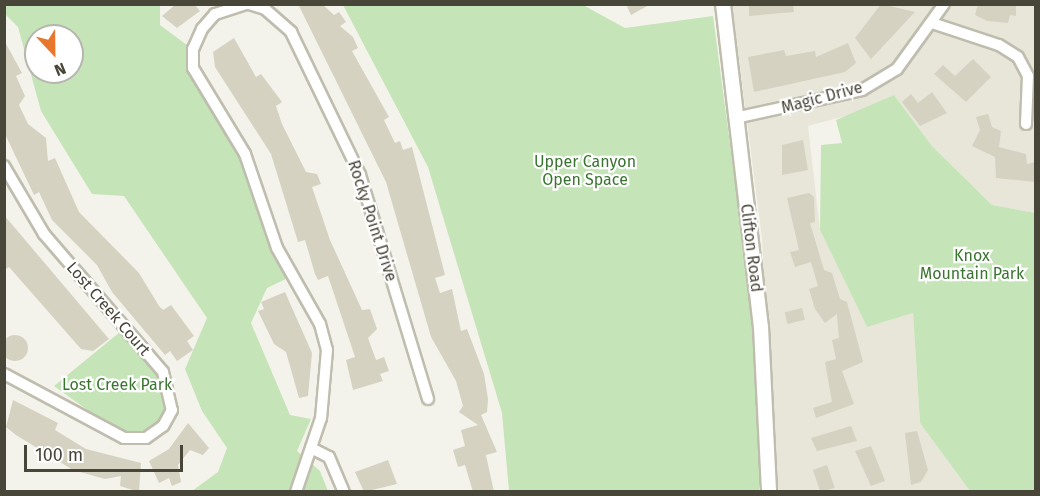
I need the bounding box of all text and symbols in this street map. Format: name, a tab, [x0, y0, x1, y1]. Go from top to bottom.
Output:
north arrow	[24, 24, 84, 84]
text: N	[52, 59, 69, 80]
street label: Magic Drive	[779, 78, 865, 118]
park label: Upper Canyon Open Space	[534, 152, 636, 190]
street label: Rocky Point Drive	[343, 158, 401, 284]
street label: Clifton Road	[736, 203, 766, 293]
park label: Knox Mountain Park	[920, 246, 1024, 284]
street label: Lost Creek Court	[62, 258, 154, 360]
park label: Lost Creek Park	[62, 375, 172, 395]
scale bar	[27, 433, 186, 471]
text: 100 m	[35, 444, 83, 466]

